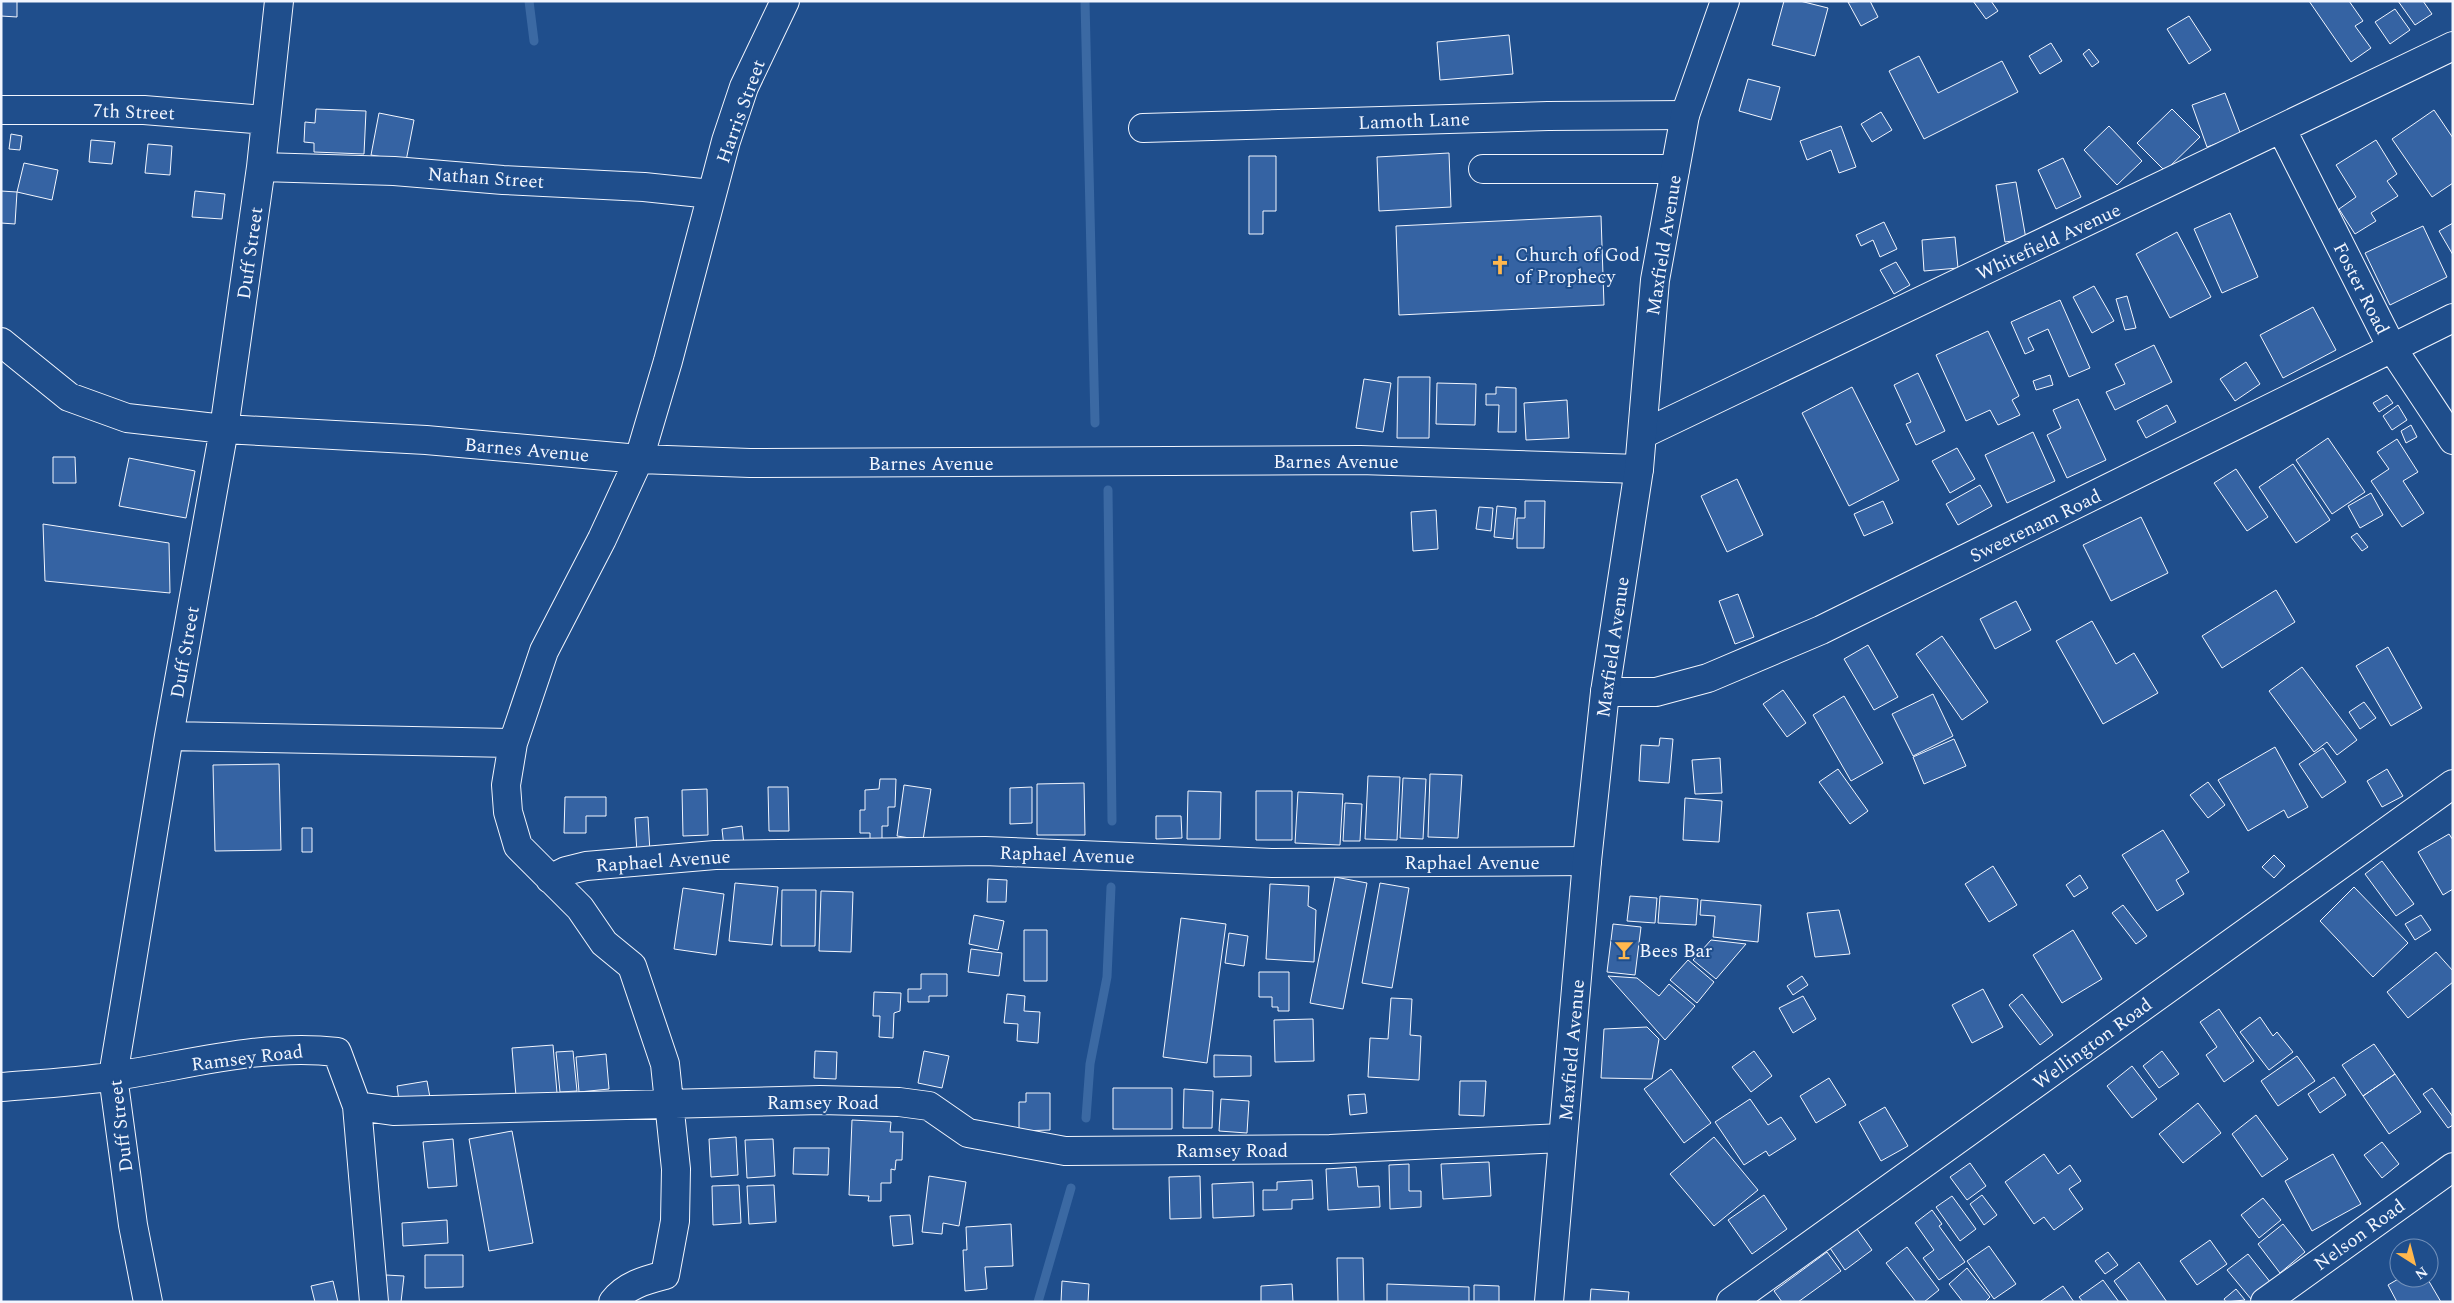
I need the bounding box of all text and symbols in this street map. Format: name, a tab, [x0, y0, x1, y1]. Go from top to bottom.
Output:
street label: Harris Street	[709, 55, 774, 167]
street label: 7th Street	[93, 97, 176, 128]
street label: Lamoth Lane	[1358, 105, 1471, 138]
street label: Nathan Street	[427, 160, 545, 197]
street label: Maxfield Avenue	[1639, 173, 1690, 318]
street label: Whitefield Avenue	[1971, 196, 2126, 289]
street label: Duff Street	[230, 205, 271, 301]
street label: Foster Road	[2325, 237, 2396, 340]
place label: Church of God of Prophecy	[1515, 241, 1640, 292]
church icon: Church of God of Prophecy	[1489, 254, 1511, 276]
street label: Barnes Avenue	[463, 431, 591, 470]
street label: Barnes Avenue	[1273, 448, 1399, 477]
street label: Barnes Avenue	[868, 450, 994, 479]
street label: Sweetenam Road	[1965, 482, 2106, 571]
street label: Maxfield Avenue	[1589, 575, 1638, 720]
street label: Duff Street	[163, 604, 208, 701]
street label: Raphael Avenue	[999, 839, 1135, 872]
street label: Raphael Avenue	[595, 842, 732, 881]
street label: Raphael Avenue	[1404, 849, 1540, 878]
place label: Bees Bar	[1639, 937, 1713, 966]
bar icon: Bees Bar	[1613, 939, 1635, 961]
street label: Maxfield Avenue	[1552, 978, 1593, 1122]
street label: Wellington Road	[2027, 991, 2159, 1098]
street label: Ramsey Road	[190, 1037, 305, 1080]
street label: Duff Street	[101, 1078, 142, 1174]
street label: Ramsey Road	[767, 1089, 879, 1118]
street label: Ramsey Road	[1176, 1137, 1288, 1166]
street label: Nelson Road	[2308, 1192, 2412, 1278]
north arrow	[2389, 1238, 2439, 1288]
text: N	[2411, 1261, 2432, 1285]

